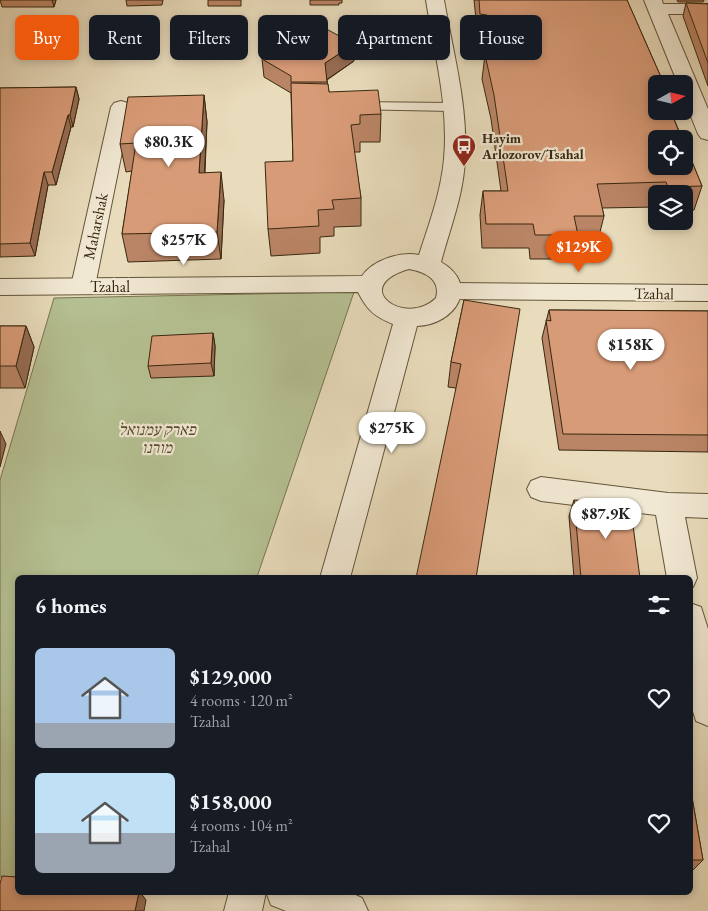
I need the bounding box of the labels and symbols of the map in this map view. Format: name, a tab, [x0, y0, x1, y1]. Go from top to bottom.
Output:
north arrow	[648, 75, 692, 120]
pin: $80.3K	[128, 126, 210, 168]
place label: Hayim Arlozorov/Tsahal	[481, 129, 584, 163]
bus stop icon: Hayim Arlozorov/Tsahal	[451, 133, 477, 167]
street label: Maharshak	[78, 190, 113, 261]
pin: $257K	[149, 224, 219, 266]
pin: $129K	[544, 230, 614, 273]
street label: Tzahal	[90, 276, 130, 297]
street label: Tzahal	[634, 283, 674, 304]
pin: $158K	[596, 328, 666, 371]
pin: $275K	[357, 412, 427, 454]
park label: פארק עמנואל מורנו	[118, 419, 197, 458]
pin: $87.9K	[565, 498, 647, 540]

